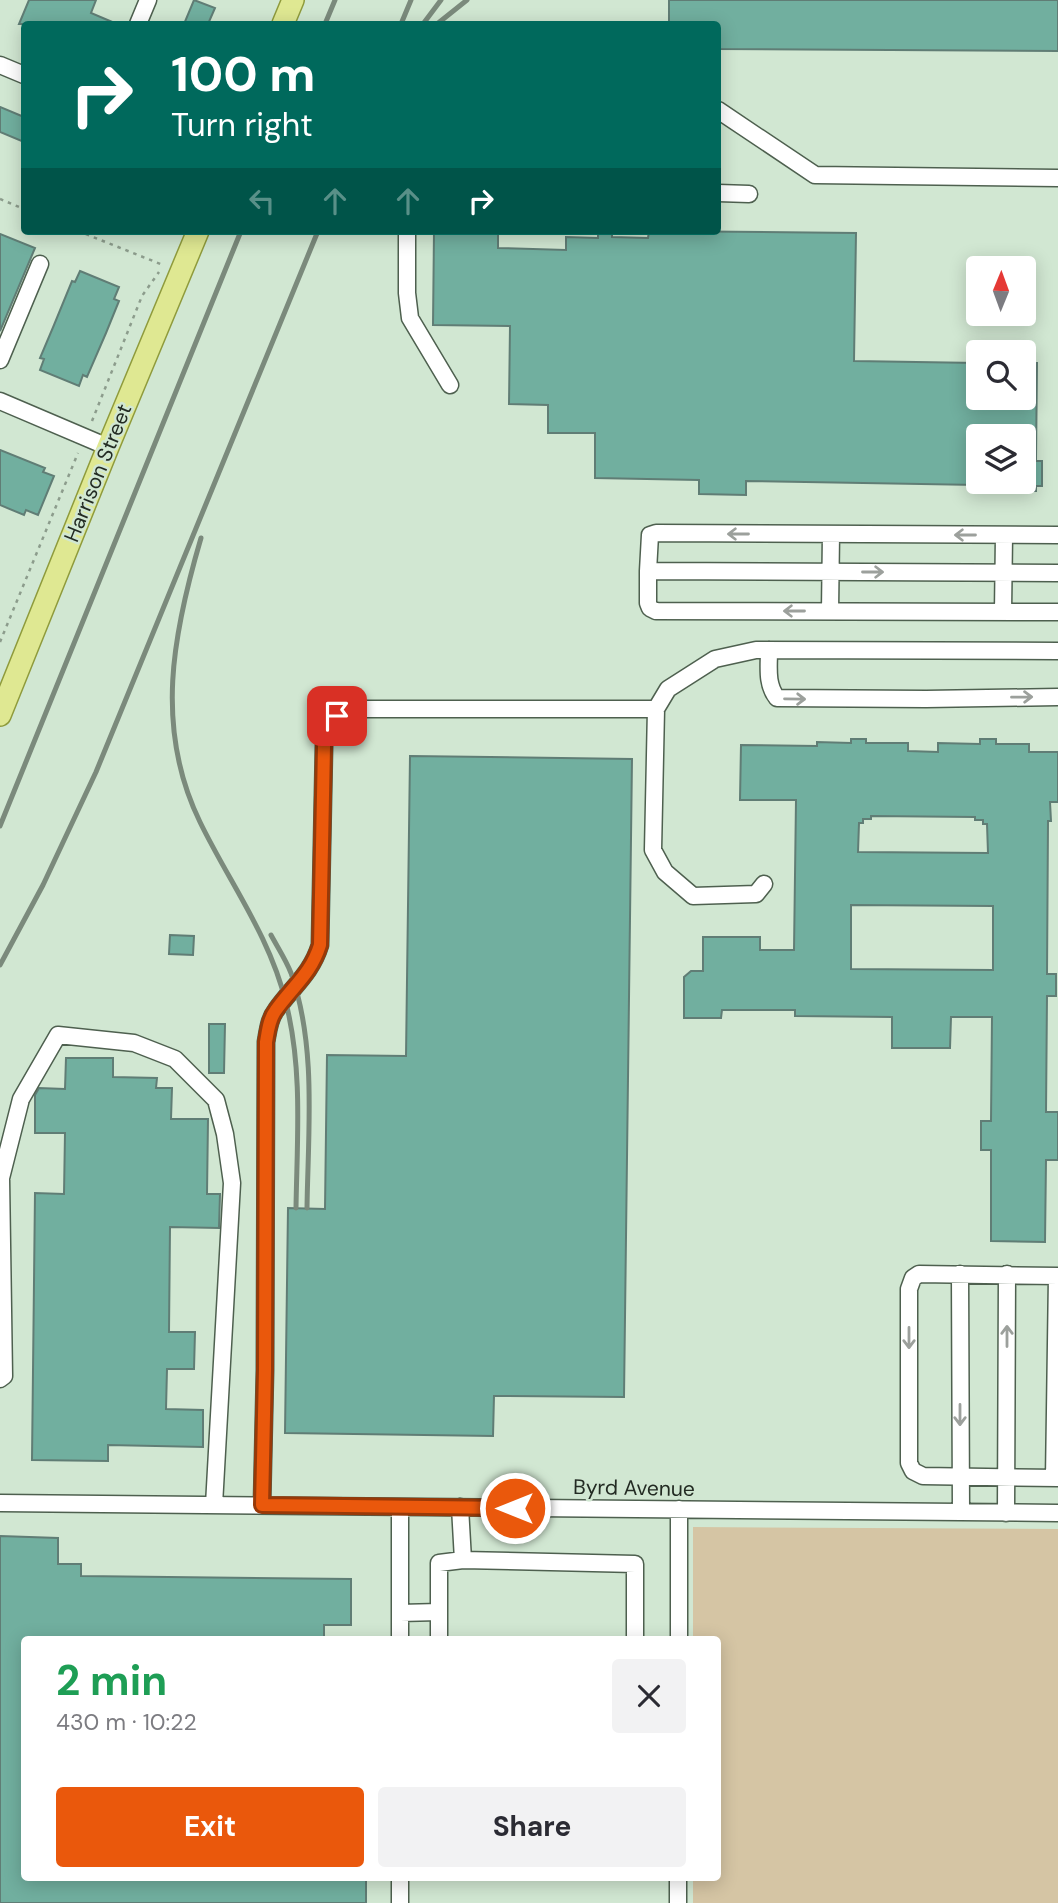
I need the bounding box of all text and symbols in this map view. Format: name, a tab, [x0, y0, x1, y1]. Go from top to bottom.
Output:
text: 100 m	[171, 42, 315, 106]
icon: right	[56, 49, 147, 140]
text: Turn right	[171, 104, 313, 146]
icon: left	[243, 182, 281, 220]
icon: ahead	[316, 182, 354, 220]
icon: ahead	[389, 182, 427, 220]
icon: right	[462, 182, 500, 220]
north arrow	[966, 256, 1036, 326]
map controls	[966, 256, 1036, 494]
button: search	[966, 340, 1036, 410]
street label: Harrison Street	[58, 400, 138, 546]
button: layers	[966, 424, 1036, 494]
one-way arrow	[727, 527, 750, 541]
one-way arrow	[954, 528, 977, 542]
one-way arrow	[861, 565, 884, 579]
one-way arrow	[783, 604, 806, 618]
pin	[307, 686, 367, 746]
one-way arrow	[1010, 690, 1033, 704]
one-way arrow	[783, 692, 806, 706]
icon: arrive	[318, 697, 356, 735]
one-way arrow	[1000, 1325, 1014, 1348]
one-way arrow	[902, 1326, 916, 1349]
one-way arrow	[953, 1404, 967, 1427]
position arrow	[478, 1471, 552, 1545]
street label: Byrd Avenue	[573, 1473, 695, 1503]
text: 2 min	[56, 1653, 167, 1708]
button: close	[612, 1659, 686, 1733]
text: 430 m · 10:22	[56, 1707, 197, 1737]
button: Exit	[56, 1787, 364, 1867]
button: Share	[378, 1787, 686, 1867]

